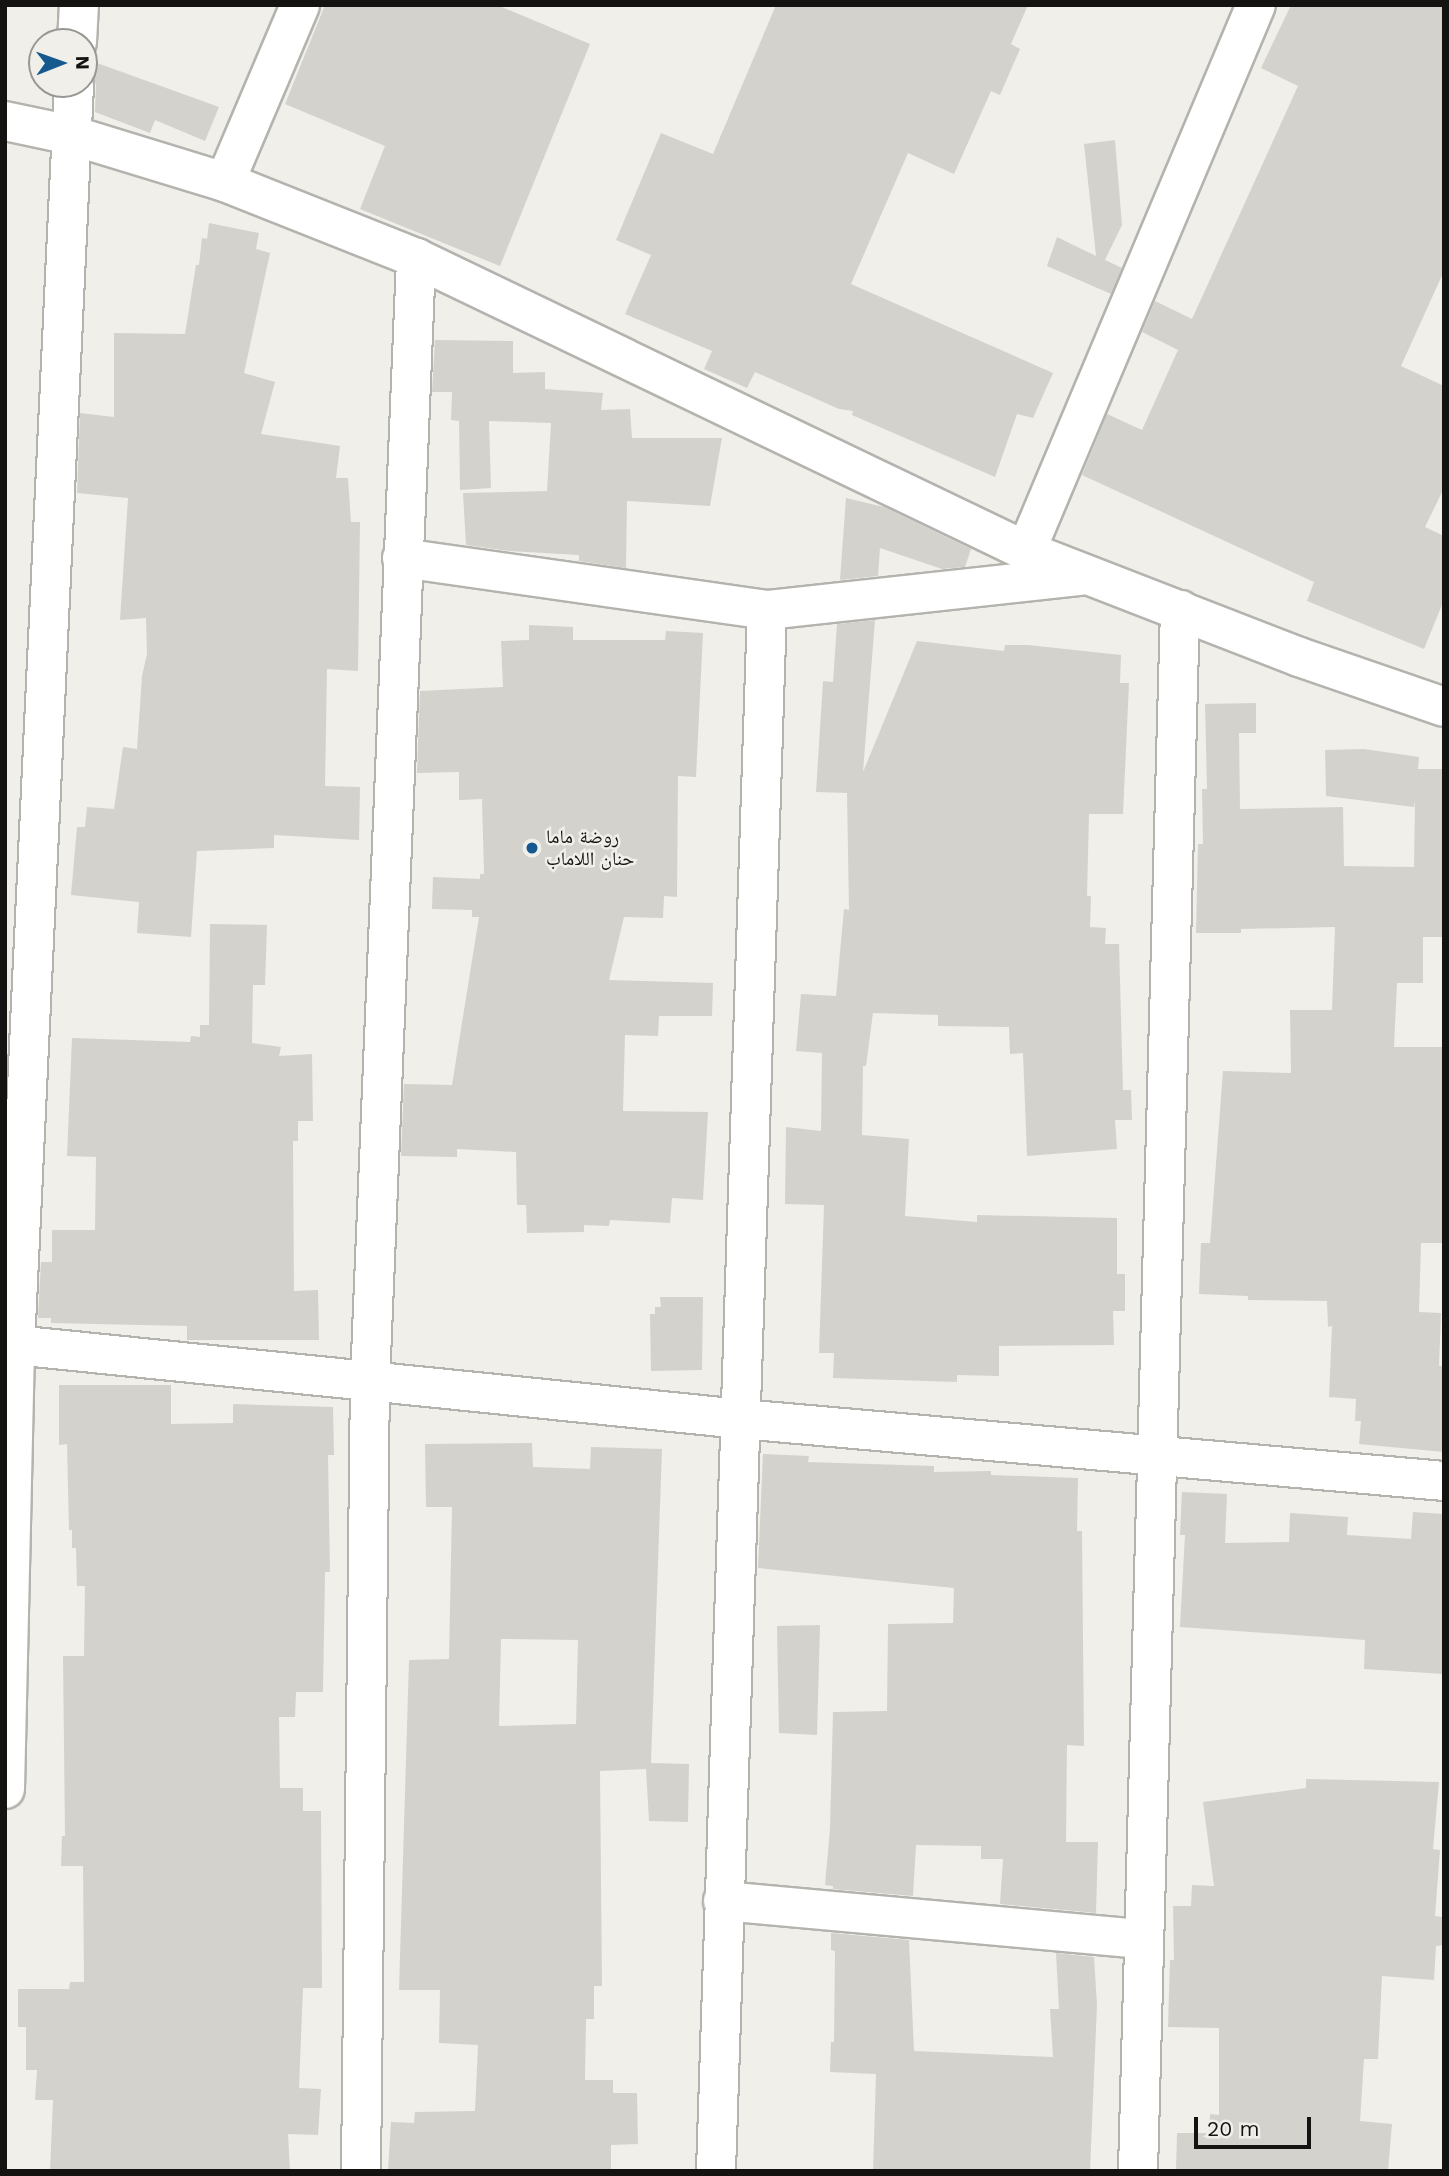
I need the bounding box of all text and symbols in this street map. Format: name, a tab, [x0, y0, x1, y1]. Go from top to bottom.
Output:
north arrow	[28, 28, 98, 98]
text: N	[71, 55, 94, 70]
place label: روضة ماما حنان اللاماب	[546, 826, 634, 870]
marker: روضة ماما حنان اللاماب	[524, 840, 540, 856]
scale bar	[1197, 2102, 1314, 2146]
text: 20 m	[1207, 2116, 1259, 2141]

